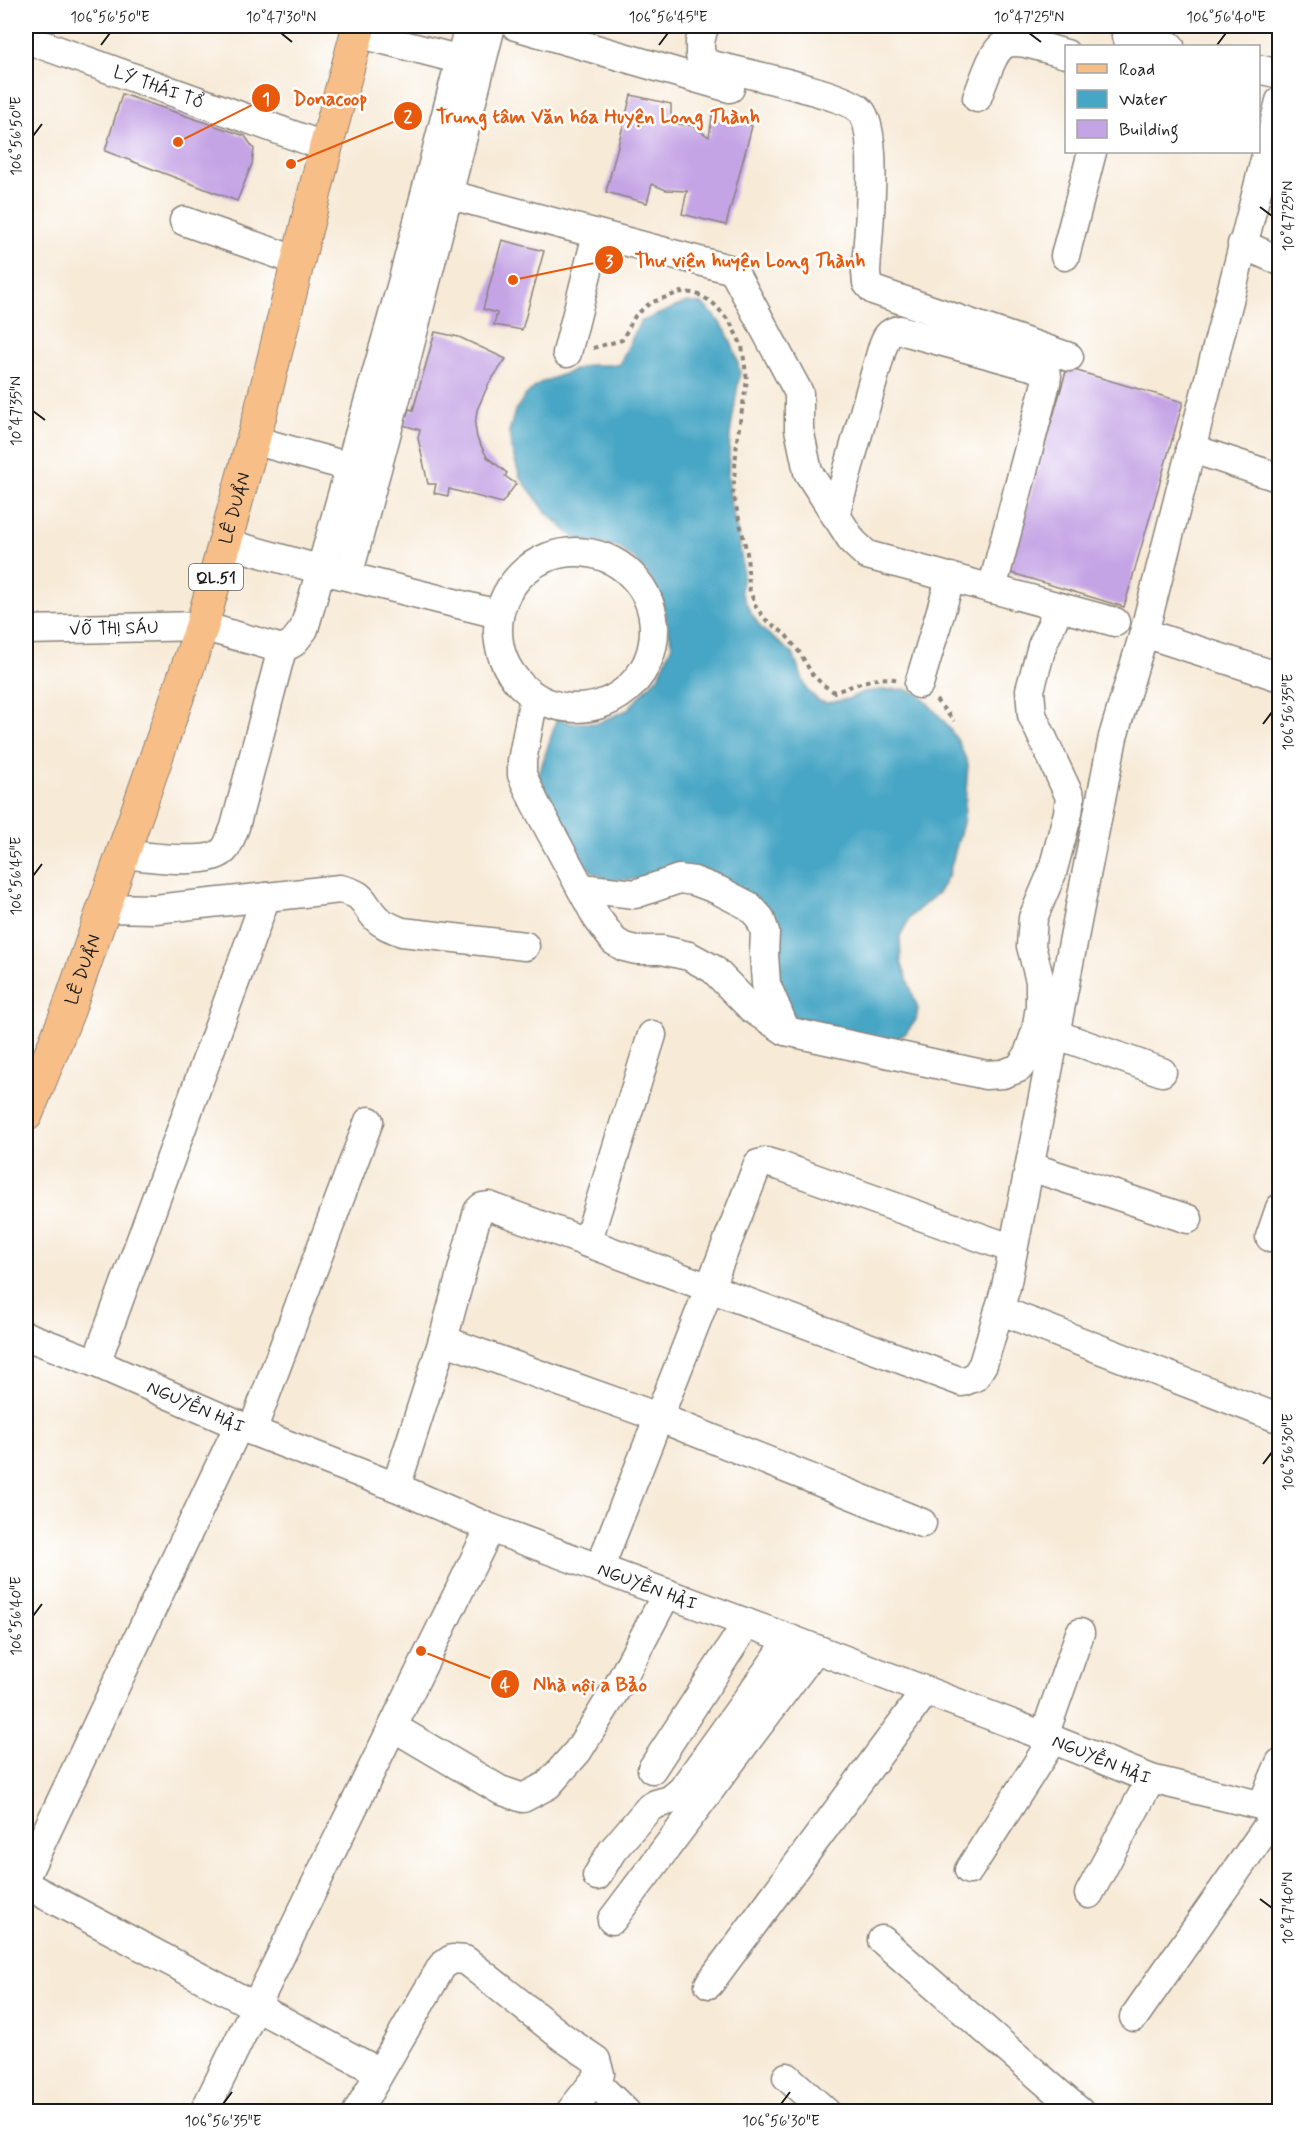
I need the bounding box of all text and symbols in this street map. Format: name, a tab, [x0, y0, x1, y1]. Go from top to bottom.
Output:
text: 106°56'50"E	[70, 8, 150, 28]
text: 10°47'30"N	[246, 8, 316, 28]
text: 106°56'45"E	[629, 8, 708, 28]
text: 10°47'25"N	[994, 8, 1064, 28]
text: 106°56'40"E	[1186, 8, 1266, 28]
legend	[1065, 45, 1260, 153]
text: Road	[1119, 58, 1155, 82]
street label: LÝ THÁI TỔ	[110, 60, 207, 115]
callout: Donacoop	[251, 79, 379, 117]
text: Donacoop	[293, 86, 367, 113]
text: 1	[262, 88, 270, 112]
text: Water	[1119, 88, 1168, 112]
text: 106°56'50"E	[7, 96, 27, 176]
callout: Trung tâm Văn hóa Huyện Long Thành	[393, 97, 774, 135]
text: Trung tâm Văn hóa Huyện Long Thành	[436, 104, 760, 131]
text: 2	[404, 105, 413, 129]
text: Building	[1119, 118, 1179, 144]
text: 10°47'25"N	[1279, 181, 1299, 251]
callout: Thư viện huyện Long Thành	[594, 241, 876, 279]
text: Thư viện huyện Long Thành	[634, 248, 866, 275]
text: 3	[605, 250, 614, 274]
text: 10°47'35"N	[7, 376, 27, 446]
street label: LÊ DUẨN	[214, 470, 257, 547]
road number: QL.51	[189, 564, 243, 590]
street label: VÕ THỊ SÁU	[69, 616, 159, 642]
text: 106°56'35"E	[1279, 673, 1299, 750]
text: 106°56'45"E	[7, 836, 27, 915]
street label: LÊ DUẨN	[60, 931, 107, 1008]
street label: NGUYỄN HẢI	[143, 1376, 248, 1439]
text: 106°56'30"E	[1279, 1413, 1299, 1491]
street label: NGUYỄN HẢI	[594, 1558, 700, 1616]
text: 106°56'40"E	[7, 1576, 27, 1656]
callout: Nhà nội a Bảo	[490, 1665, 659, 1703]
text: Nhà nội a Bảo	[533, 1672, 648, 1699]
text: 4	[500, 1674, 511, 1698]
street label: NGUYỄN HẢI	[1048, 1729, 1154, 1791]
text: 10°47'40"N	[1279, 1872, 1299, 1944]
text: 106°56'35"E	[185, 2112, 262, 2132]
text: 106°56'30"E	[742, 2112, 820, 2132]

